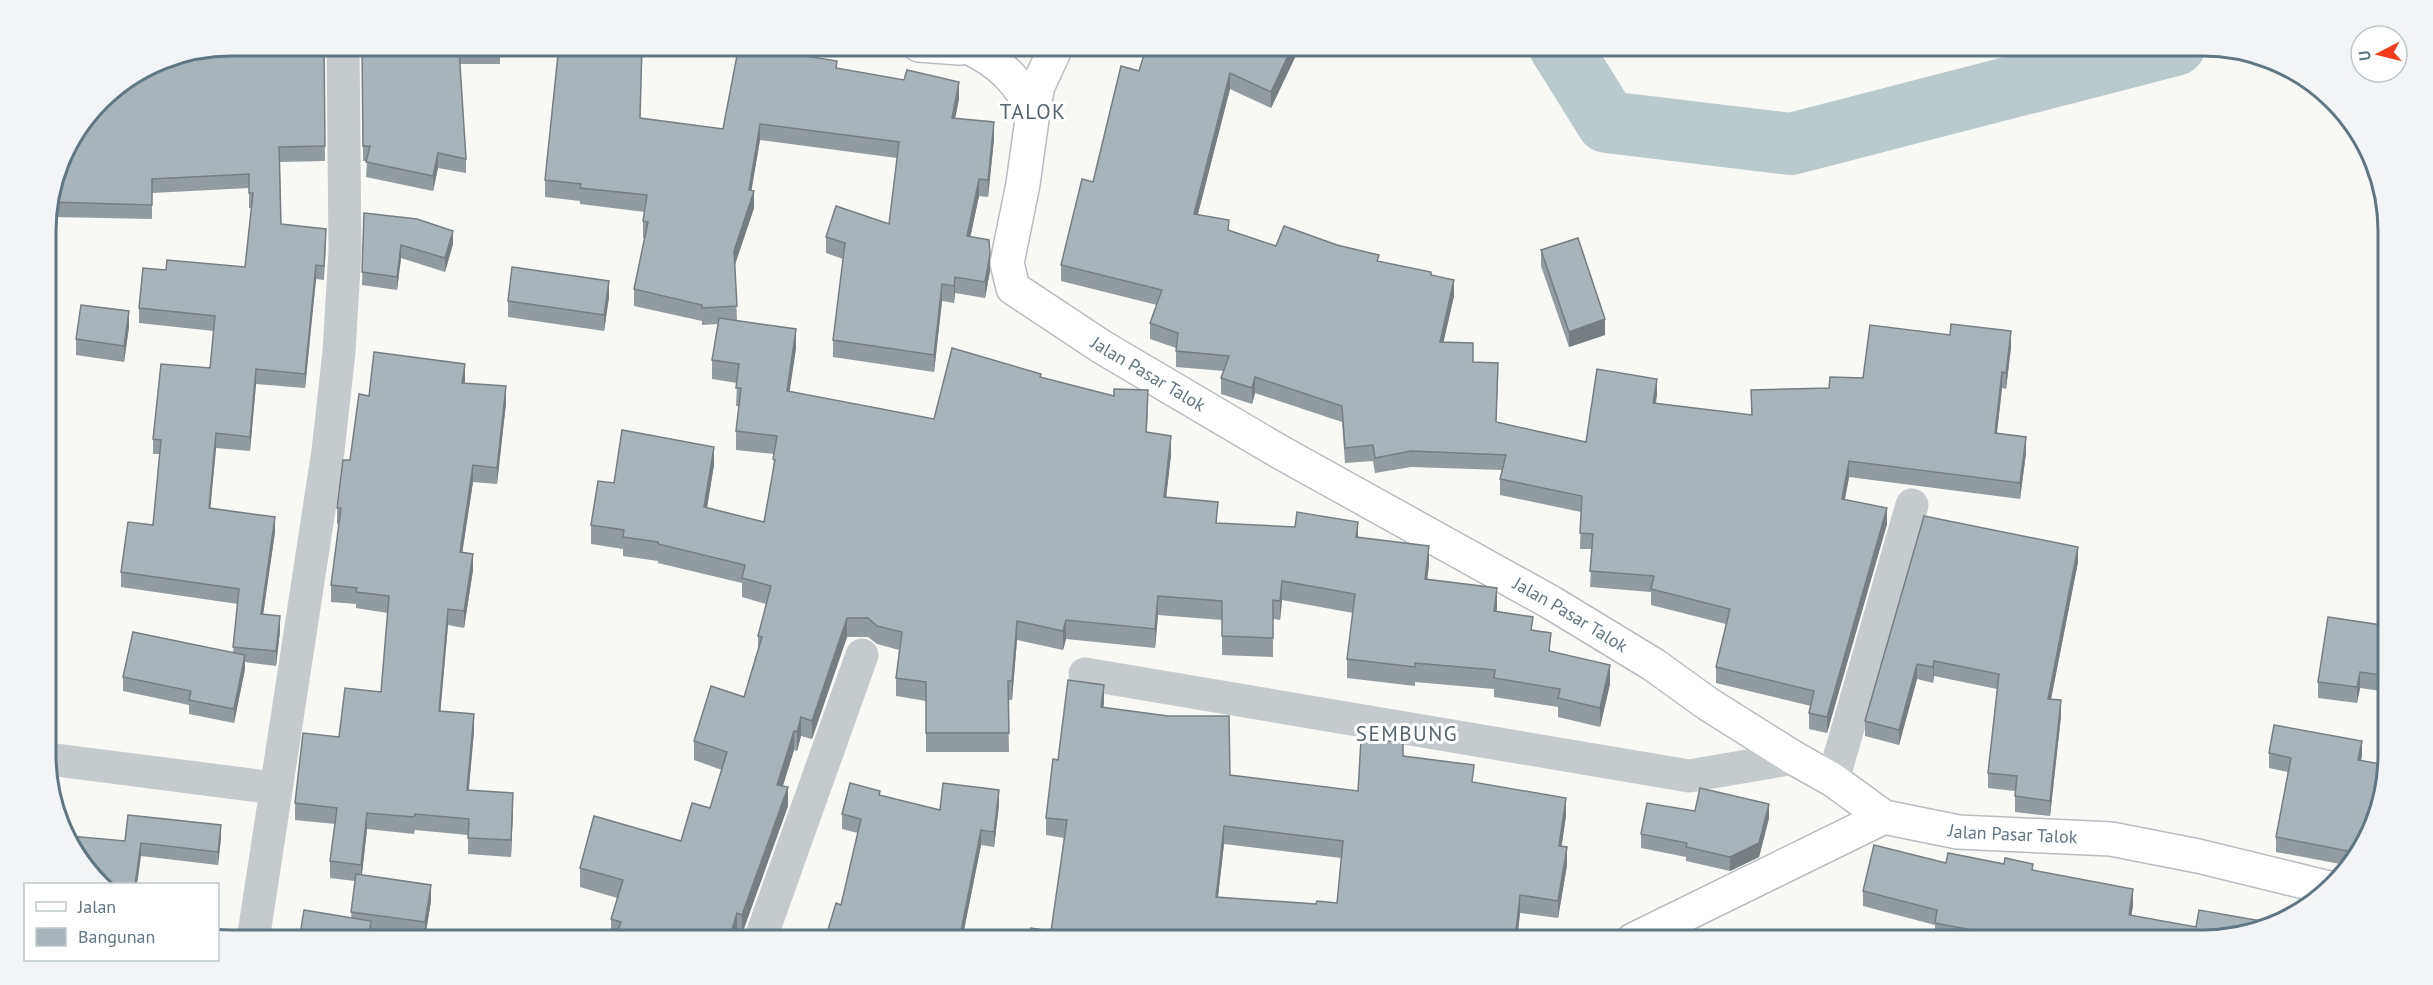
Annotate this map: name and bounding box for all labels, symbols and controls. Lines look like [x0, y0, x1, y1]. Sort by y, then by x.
north arrow [2349, 24, 2409, 84]
text: U [2354, 50, 2375, 62]
district label: TALOK [1000, 98, 1066, 125]
street label: Jalan Pasar Talok [1086, 330, 1210, 417]
street label: Jalan Pasar Talok [1508, 571, 1632, 657]
district label: SEMBUNG [1356, 720, 1458, 747]
street label: Jalan Pasar Talok [1946, 818, 2078, 848]
legend [24, 883, 219, 961]
text: Jalan [77, 895, 116, 918]
text: Bangunan [78, 925, 155, 948]

